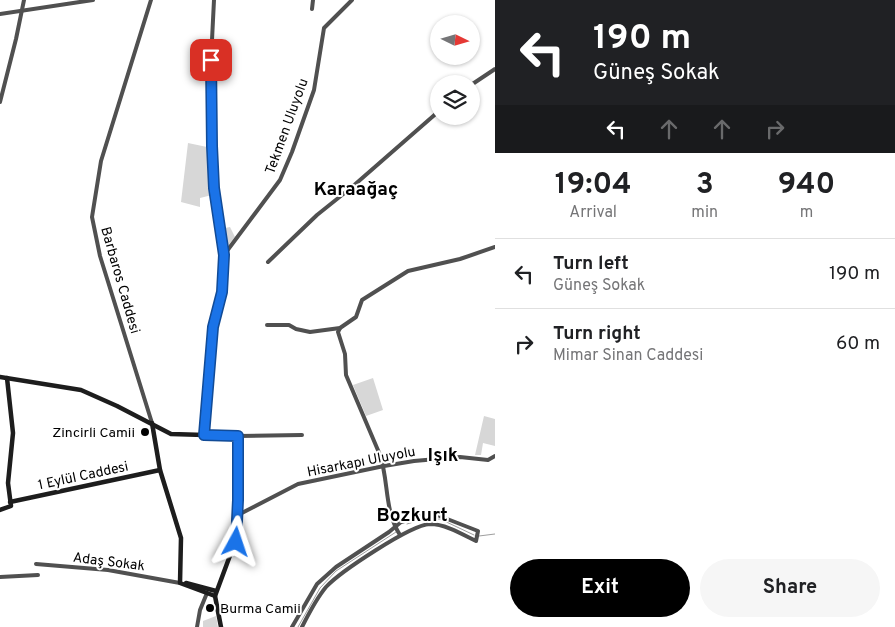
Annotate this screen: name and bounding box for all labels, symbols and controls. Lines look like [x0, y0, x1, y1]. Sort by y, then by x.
north arrow [430, 15, 480, 65]
map controls [430, 15, 480, 125]
text: 190 m [593, 17, 691, 61]
icon: left [510, 20, 575, 85]
pin [190, 39, 232, 81]
icon: arrive [197, 46, 225, 74]
text: Güneş Sokak [593, 60, 720, 87]
button: layers [430, 75, 480, 125]
street label: Tekmen Uluyolu [262, 76, 313, 177]
icon: left [602, 115, 630, 143]
icon: ahead [655, 115, 683, 143]
icon: ahead [708, 115, 736, 143]
icon: right [761, 115, 789, 143]
text: 19:04 [555, 167, 632, 204]
text: 3 [696, 167, 714, 204]
text: 940 [778, 167, 835, 204]
district label: Karaağaç [314, 178, 398, 202]
text: Arrival [569, 203, 617, 223]
text: min [691, 203, 718, 223]
text: m [800, 203, 813, 223]
street label: Barbaros Caddesi [96, 225, 143, 336]
text: Turn left [553, 252, 629, 276]
icon: left [510, 260, 538, 288]
text: 190 m [829, 262, 880, 286]
text: Güneş Sokak [553, 276, 645, 296]
text: Turn right [553, 322, 641, 346]
icon: right [510, 330, 538, 358]
text: 60 m [836, 332, 880, 356]
text: Mimar Sinan Caddesi [553, 346, 703, 366]
place label: Zincirli Camii [52, 425, 135, 442]
marker: Zincirli Camii [139, 426, 151, 438]
street label: Hisarkapı Uluyolu [306, 444, 417, 481]
district label: Işık [428, 444, 459, 468]
street label: 1 Eylül Caddesi [37, 459, 130, 494]
district label: Bozkurt [376, 504, 448, 528]
position arrow [209, 515, 261, 567]
street label: Adaş Sokak [72, 550, 146, 575]
button: Exit [510, 559, 690, 617]
button: Share [700, 559, 880, 617]
place label: Burma Camii [220, 601, 301, 618]
marker: Burma Camii [204, 602, 216, 614]

